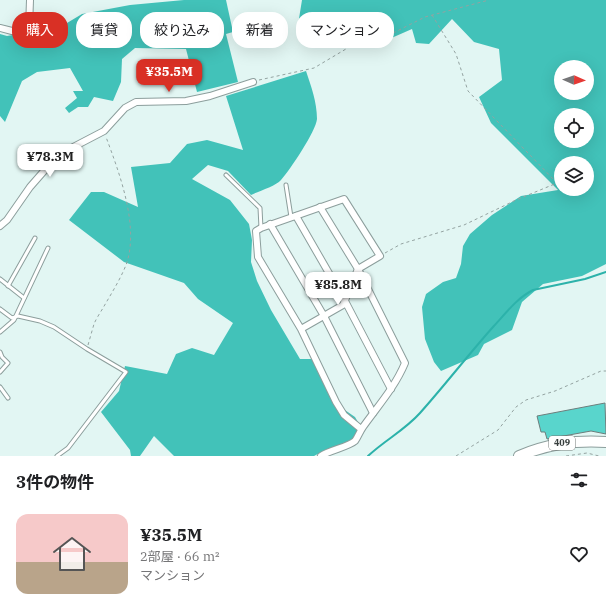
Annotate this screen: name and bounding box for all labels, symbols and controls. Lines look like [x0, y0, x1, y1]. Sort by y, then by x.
chip: 購入 [12, 12, 68, 48]
chip: 賃貸 [76, 12, 132, 48]
chip: 絞り込み [140, 12, 224, 48]
chip: 新着 [232, 12, 288, 48]
chip: マンション [296, 12, 394, 48]
pin: ¥35.5M [136, 59, 202, 93]
north arrow [554, 60, 594, 100]
map controls [554, 60, 594, 196]
text: ¥35.5M [145, 63, 193, 80]
button: locate [554, 108, 594, 148]
pin: ¥78.3M [17, 144, 83, 178]
text: ¥78.3M [26, 148, 74, 165]
button: layers [554, 156, 594, 196]
pin: ¥85.8M [305, 272, 371, 306]
text: ¥85.8M [314, 276, 362, 293]
road number: 409 [549, 436, 575, 450]
icon: filters [568, 469, 590, 491]
text: 3件の物件 [16, 471, 94, 493]
text: ¥35.5M [140, 524, 202, 546]
icon: home [48, 530, 96, 578]
icon: heart [568, 543, 590, 565]
text: 2部屋 · 66 m² [140, 548, 220, 565]
text: マンション [140, 567, 205, 584]

